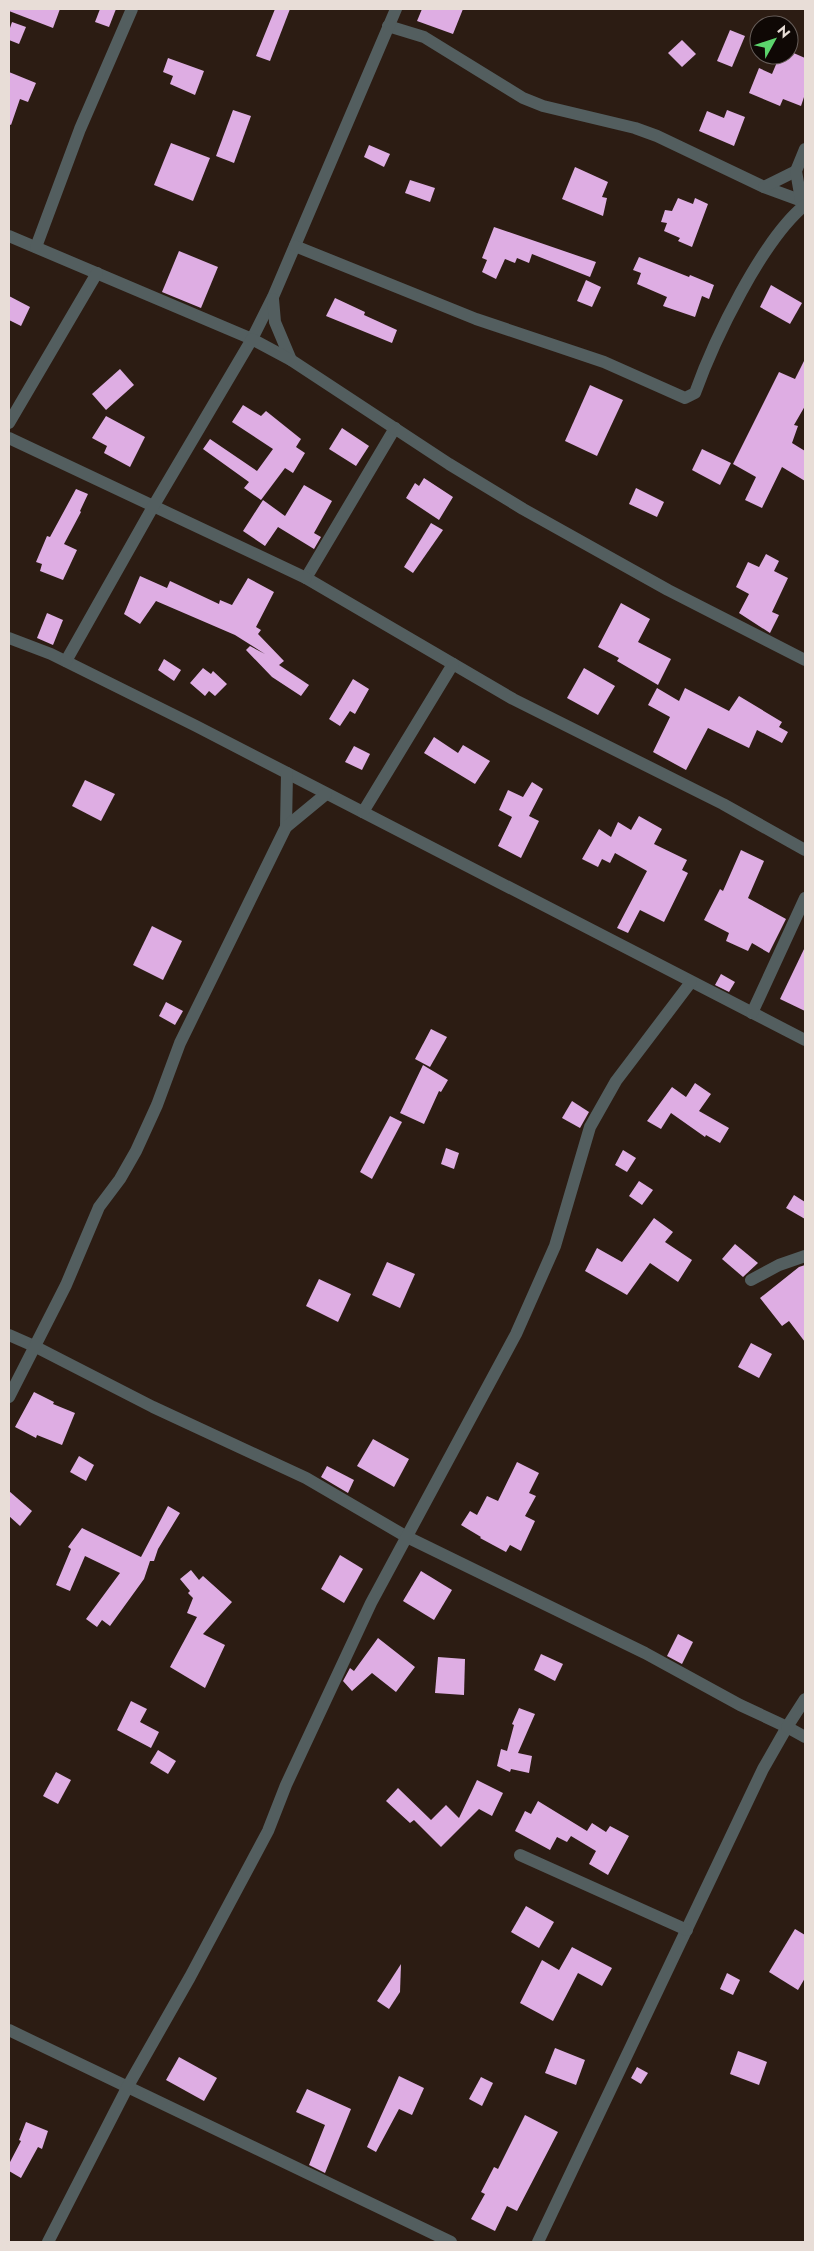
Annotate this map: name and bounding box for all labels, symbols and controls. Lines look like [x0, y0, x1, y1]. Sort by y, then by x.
north arrow [749, 15, 799, 65]
text: N [773, 21, 795, 42]

